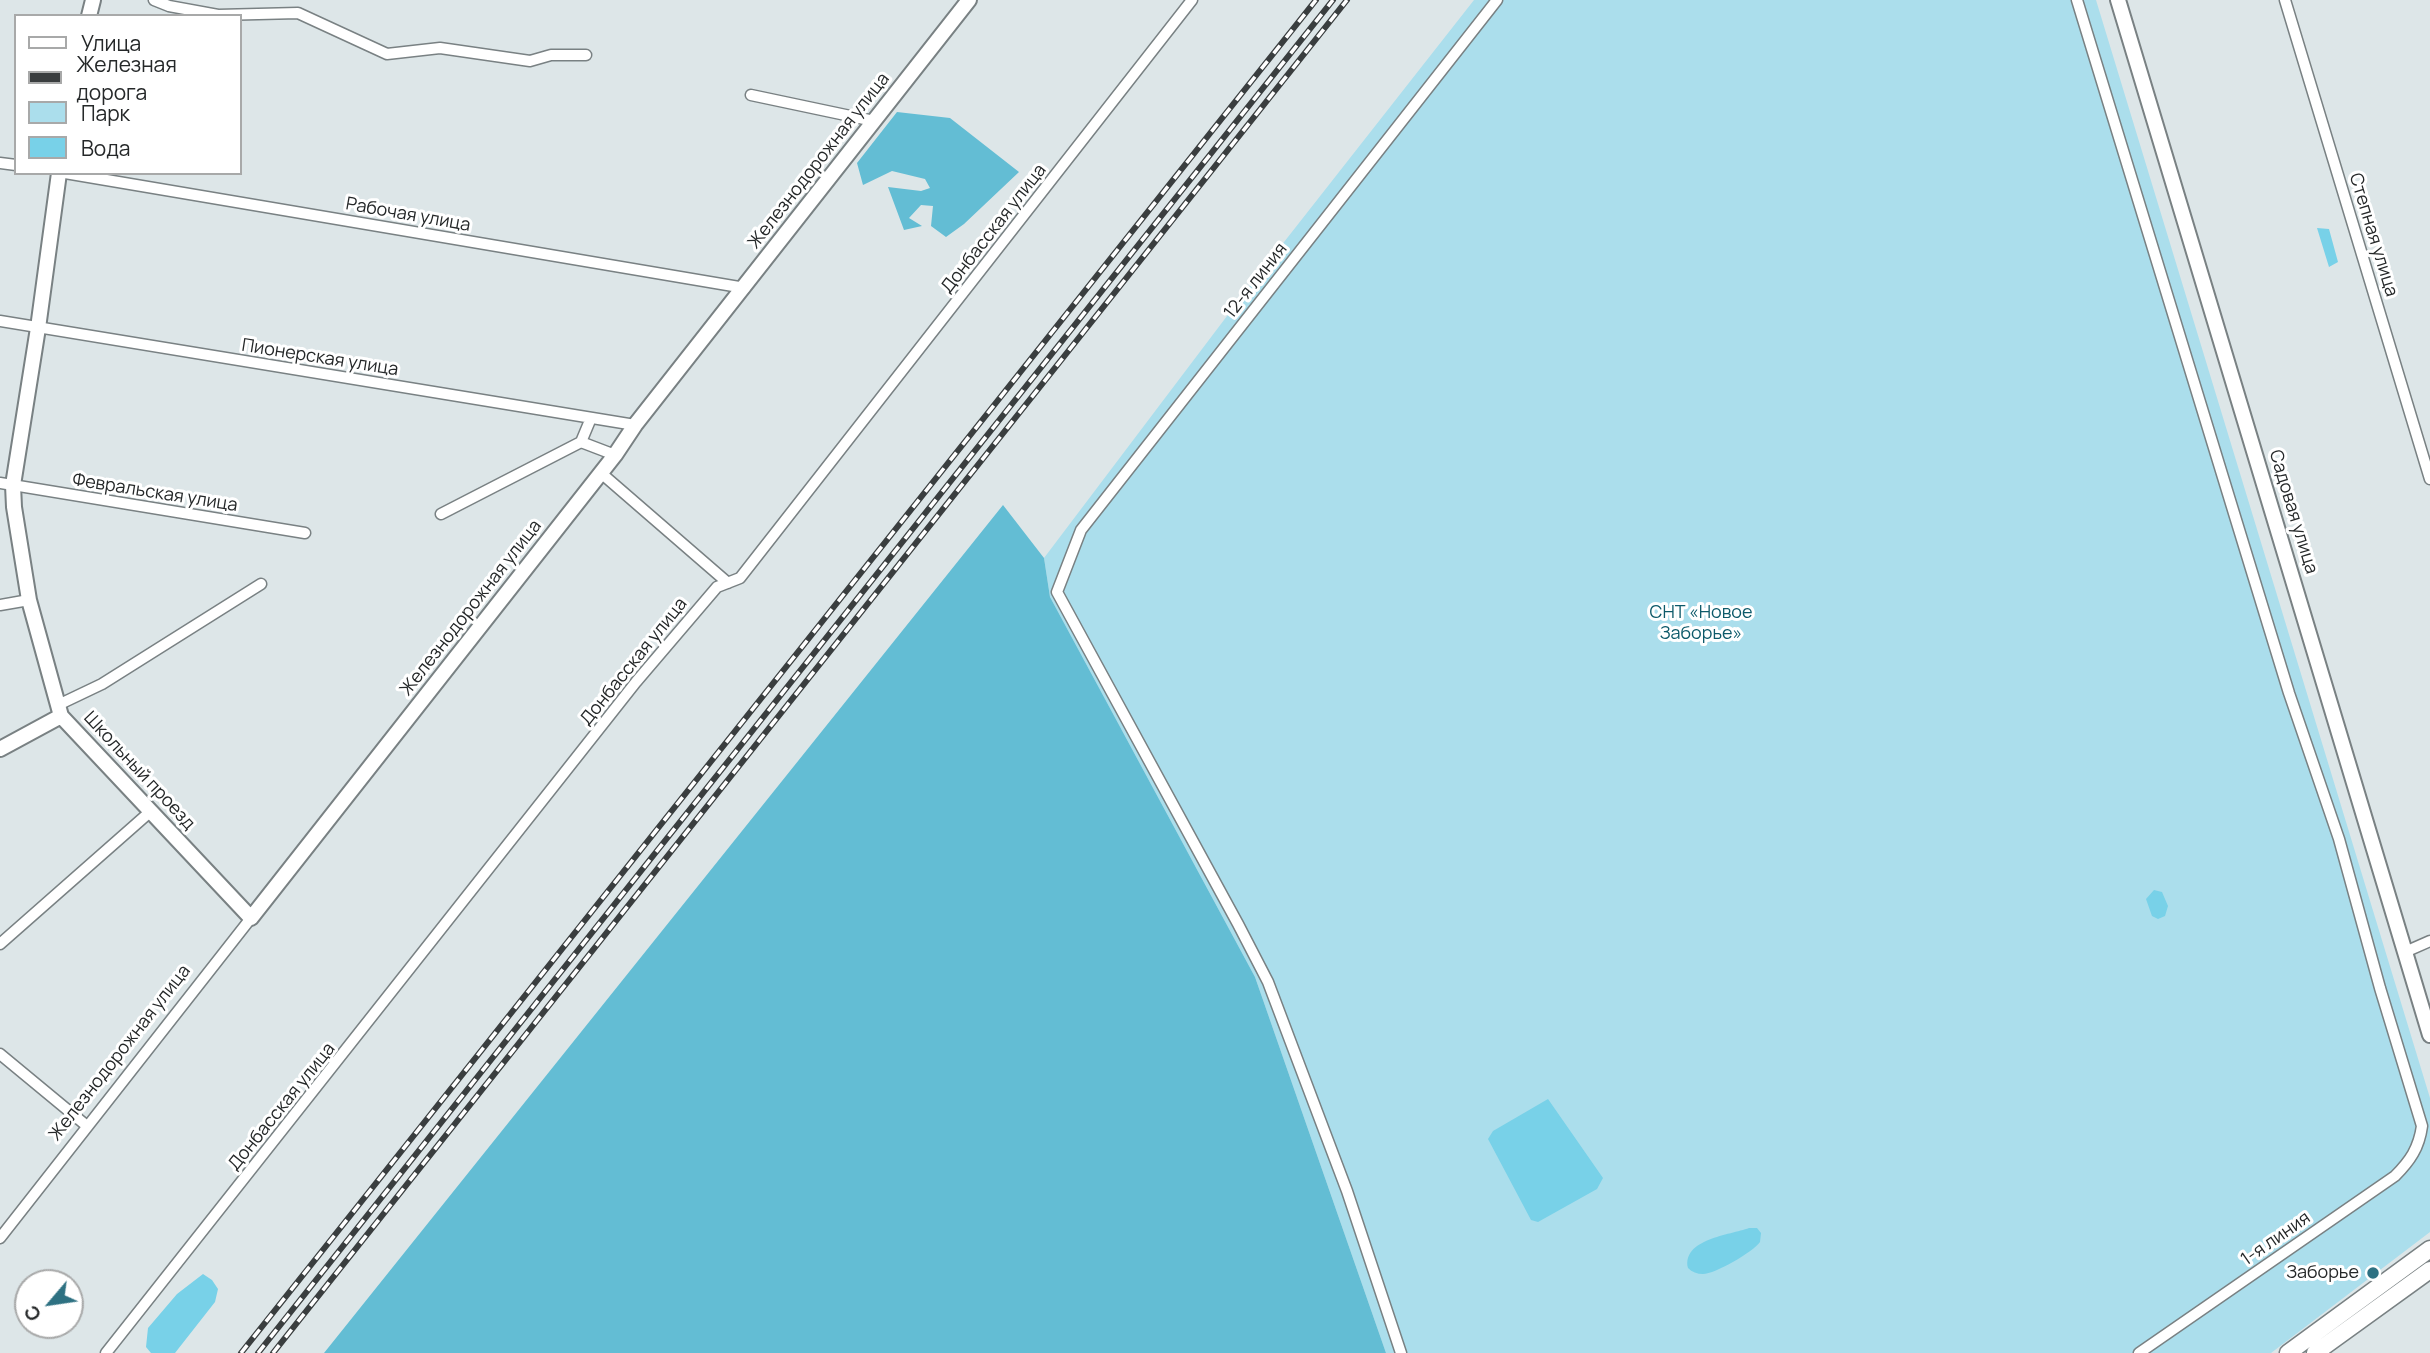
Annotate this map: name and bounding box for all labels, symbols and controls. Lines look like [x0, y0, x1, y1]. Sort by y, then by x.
legend [14, 14, 242, 175]
text: Улица [81, 29, 141, 57]
text: Железная дорога [76, 50, 177, 106]
street label: Железнодорожная улица [744, 69, 894, 253]
text: Парк [81, 99, 130, 127]
text: Вода [81, 134, 131, 162]
street label: Донбасская улица [937, 160, 1051, 298]
street label: Степная улица [2344, 171, 2402, 299]
street label: Рабочая улица [344, 193, 472, 237]
street label: 12-я линия [1220, 239, 1292, 323]
street label: Пионерская улица [240, 335, 400, 381]
street label: Садовая улица [2264, 447, 2322, 577]
street label: Февральская улица [71, 469, 239, 517]
street label: Железнодорожная улица [396, 516, 546, 700]
street label: Донбасская улица [576, 594, 692, 730]
park label: СНТ «Новое Заборье» [1650, 602, 1752, 644]
street label: Школьный проезд [79, 707, 199, 835]
street label: Железнодорожная улица [45, 961, 195, 1145]
street label: Донбасская улица [224, 1039, 340, 1175]
street label: 1-я линия [2237, 1207, 2315, 1271]
place label: Заборье [2286, 1262, 2359, 1284]
marker: Заборье [2365, 1265, 2381, 1281]
north arrow [14, 1269, 84, 1339]
text: С [18, 1301, 47, 1326]

